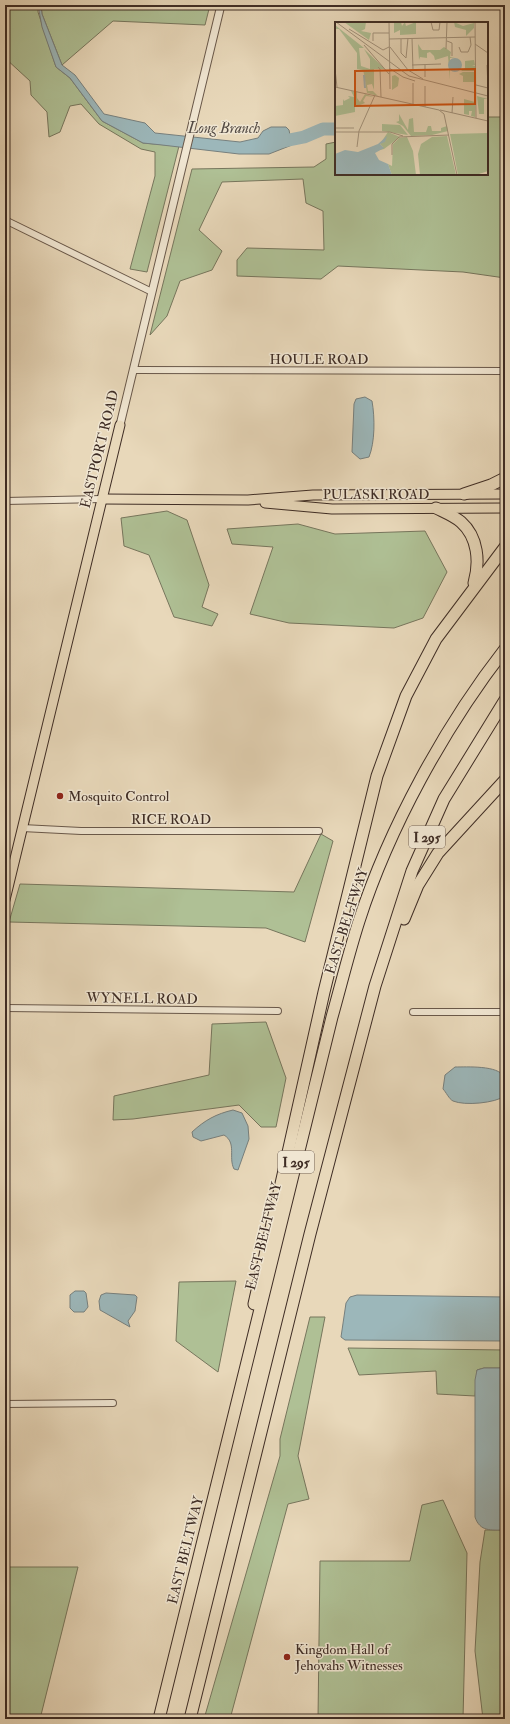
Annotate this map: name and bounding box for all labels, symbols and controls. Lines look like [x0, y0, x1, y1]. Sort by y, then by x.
inset map [335, 22, 488, 175]
water label: Long Branch [187, 119, 261, 138]
street label: HOULE ROAD [270, 351, 368, 368]
street label: EASTPORT ROAD [77, 388, 122, 510]
street label: PULASKI ROAD [323, 486, 429, 503]
place label: Mosquito Control [68, 788, 170, 805]
marker: Mosquito Control [55, 791, 65, 801]
street label: RICE ROAD [131, 811, 211, 828]
road number: I 295 [409, 826, 445, 848]
street label: EAST BELTWAY [321, 866, 372, 976]
street label: WYNELL ROAD [85, 989, 198, 1008]
road number: I 295 [278, 1151, 314, 1173]
street label: EAST BELTWAY [242, 1180, 285, 1292]
street label: EAST BELTWAY [164, 1494, 207, 1606]
place label: Kingdom Hall of Jehovahs Witnesses [294, 1641, 403, 1674]
marker: Kingdom Hall of Jehovahs Witnesses [282, 1652, 292, 1662]

